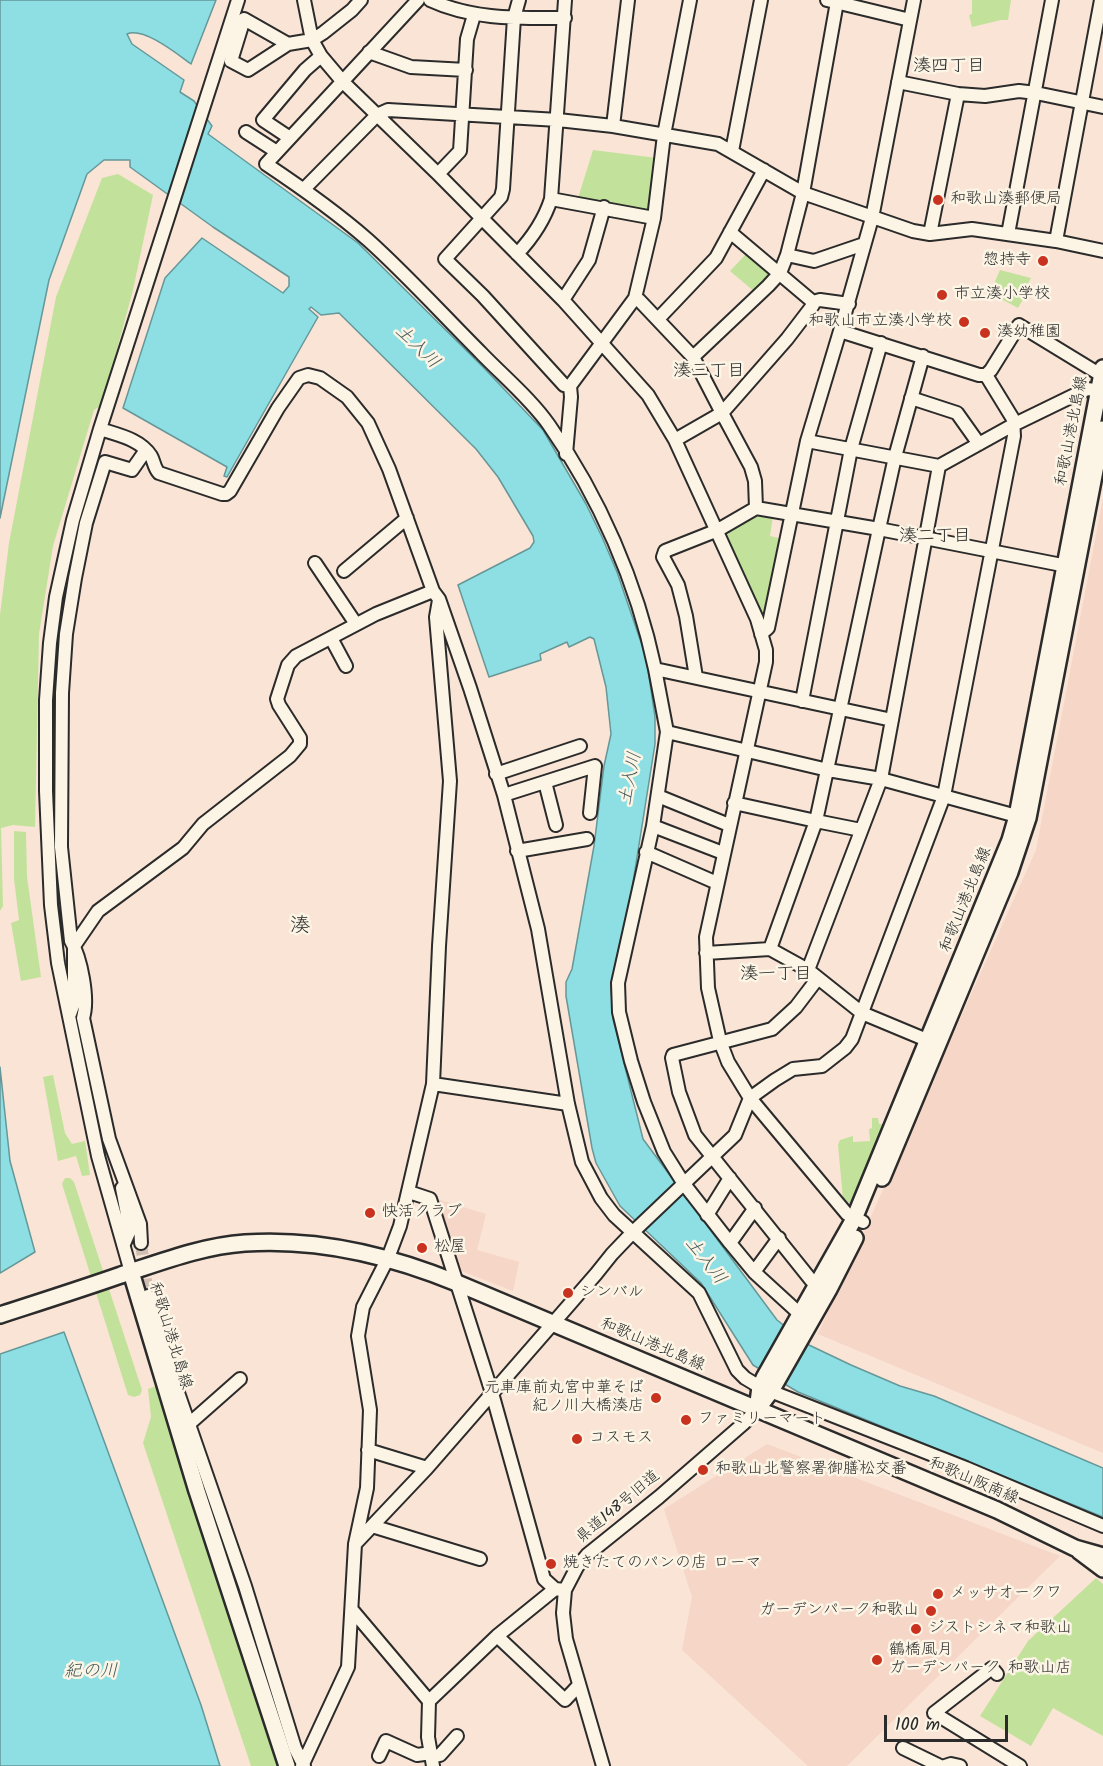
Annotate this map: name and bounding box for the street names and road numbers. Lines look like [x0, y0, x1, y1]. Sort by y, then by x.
street label: 和歌山港北島線 [1053, 374, 1093, 488]
street label: 和歌山港北島線 [937, 844, 997, 956]
street label: 和歌山港北島線 [143, 1280, 195, 1392]
street label: 和歌山港北島線 [597, 1315, 707, 1377]
street label: 和歌山阪南線 [925, 1454, 1021, 1510]
street label: 県道148号旧道 [573, 1467, 665, 1549]

